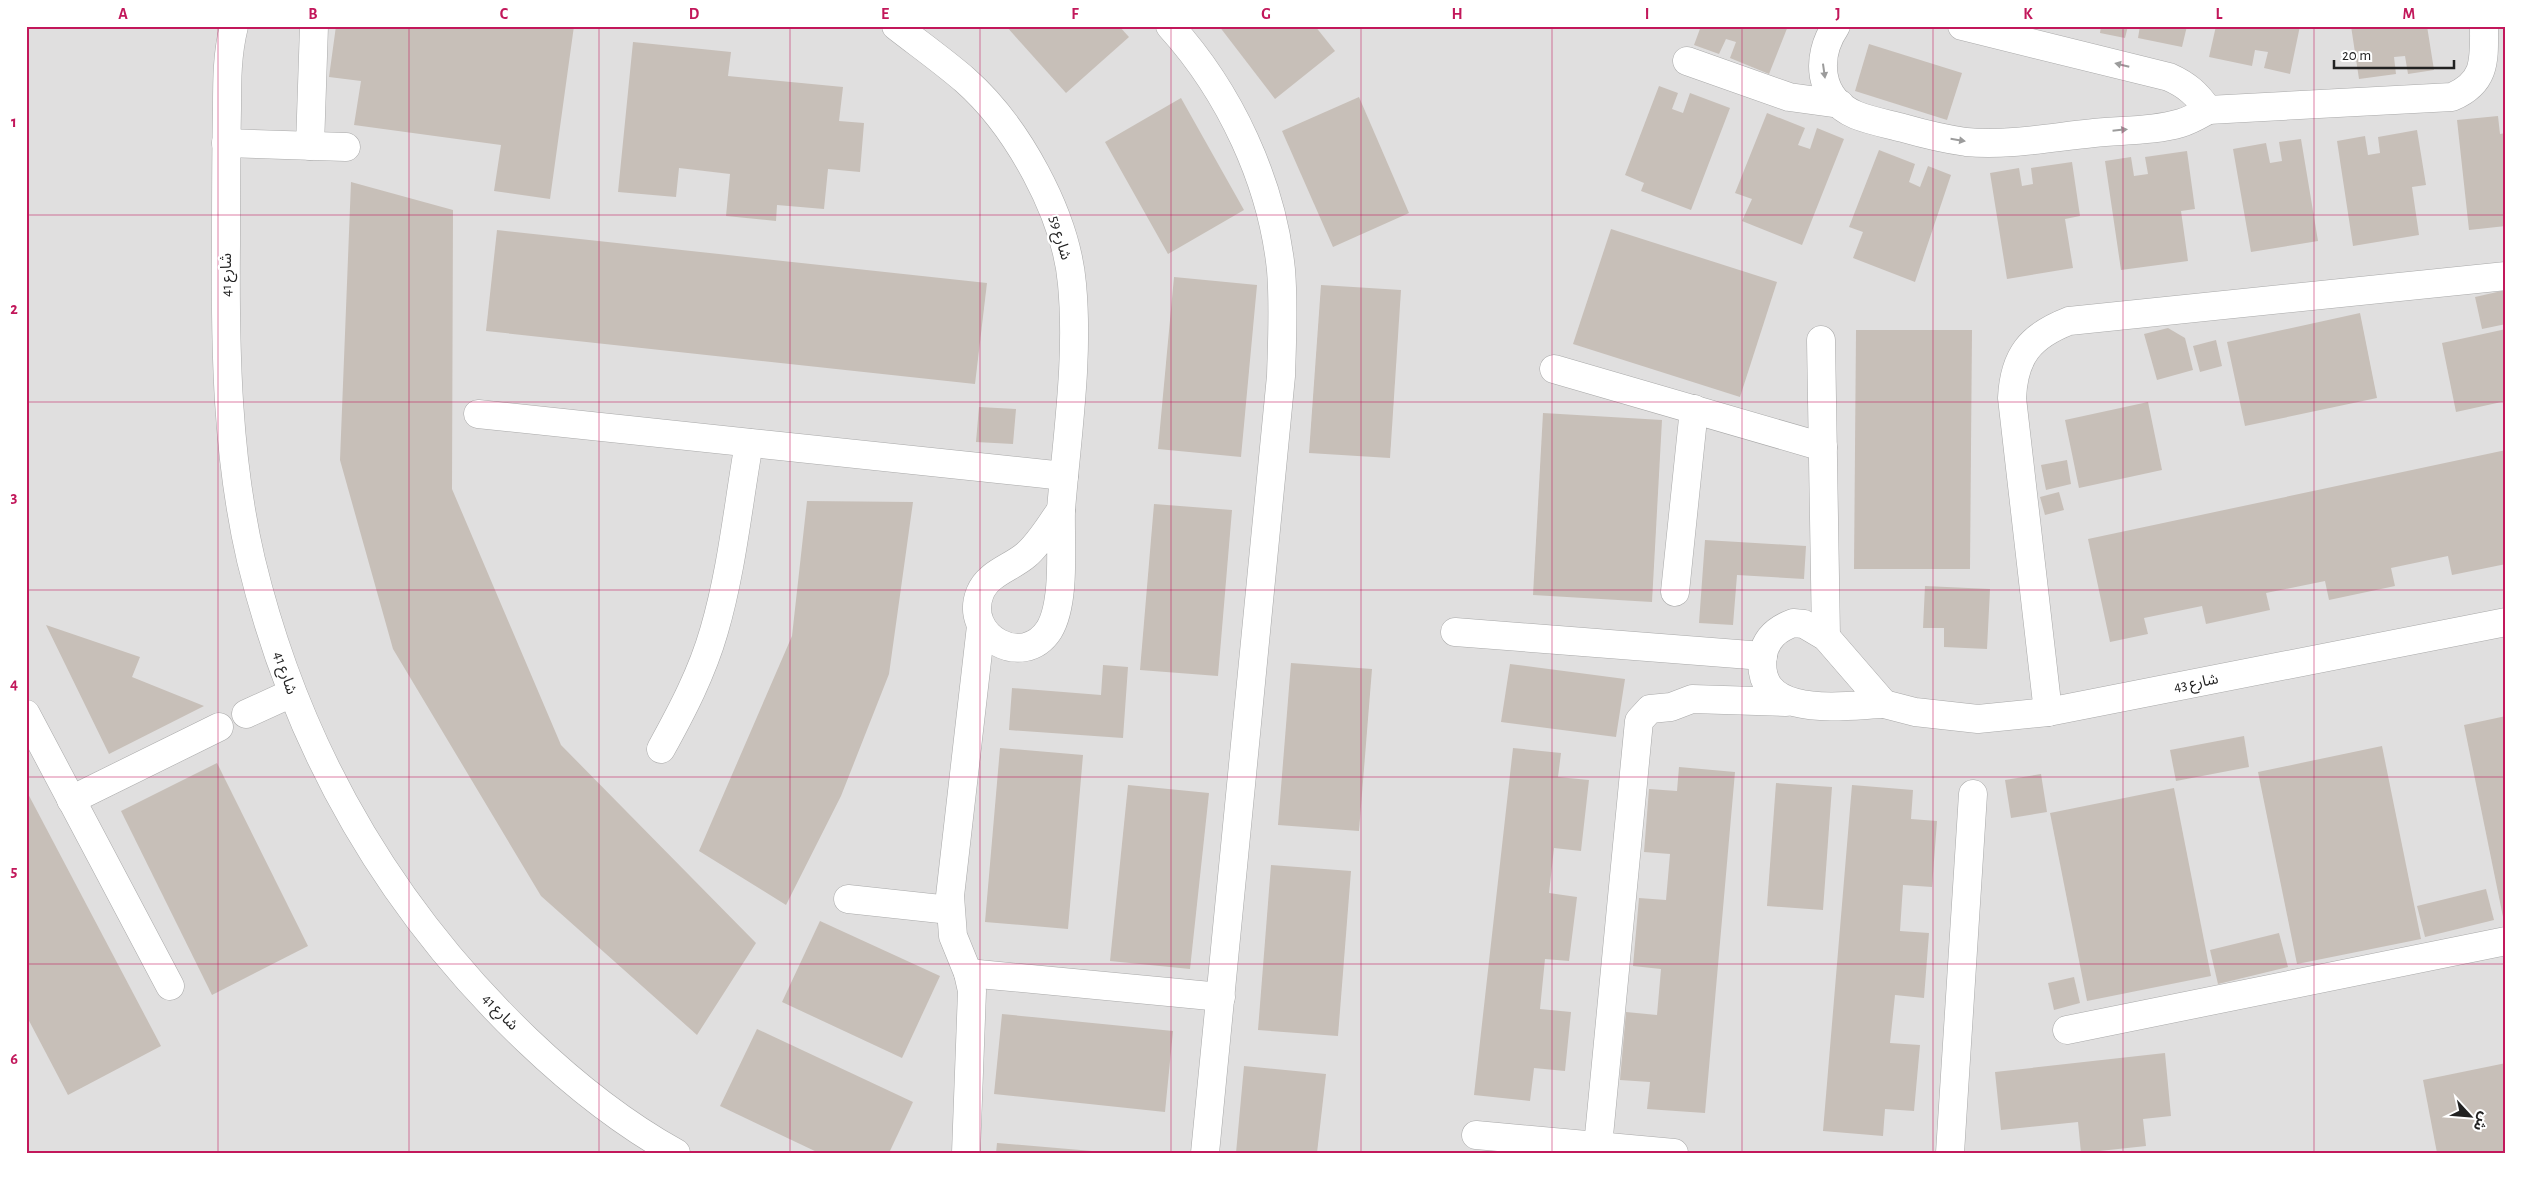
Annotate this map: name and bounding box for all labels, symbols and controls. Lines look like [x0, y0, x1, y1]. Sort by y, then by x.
text: A [118, 6, 128, 22]
text: B [308, 6, 318, 22]
text: C [500, 6, 509, 22]
text: D [689, 6, 700, 22]
text: E [881, 6, 889, 22]
text: F [1071, 6, 1079, 22]
text: G [1261, 6, 1271, 22]
text: H [1451, 6, 1463, 22]
text: I [1645, 6, 1649, 22]
text: J [1835, 6, 1841, 22]
text: K [2023, 6, 2033, 22]
text: L [2216, 6, 2223, 22]
text: M [2403, 6, 2415, 22]
scale bar [2334, 38, 2454, 70]
text: 20 m [2342, 48, 2371, 63]
one-way arrow [2114, 61, 2129, 69]
one-way arrow [1820, 64, 1828, 80]
text: 1 [11, 114, 17, 130]
one-way arrow [2112, 126, 2128, 134]
one-way arrow [1950, 137, 1966, 145]
street label: شارع 59 [1043, 214, 1073, 263]
street label: شارع 41 [219, 253, 238, 297]
text: 2 [10, 301, 18, 317]
text: 3 [11, 489, 18, 505]
street label: شارع 41 [267, 650, 299, 698]
street label: شارع 43 [2172, 671, 2221, 699]
text: 4 [10, 676, 18, 692]
text: 5 [11, 863, 18, 879]
street label: شارع 41 [476, 991, 521, 1036]
text: 6 [10, 1051, 18, 1067]
north arrow [2444, 1092, 2494, 1142]
text: ش [2470, 1110, 2491, 1133]

